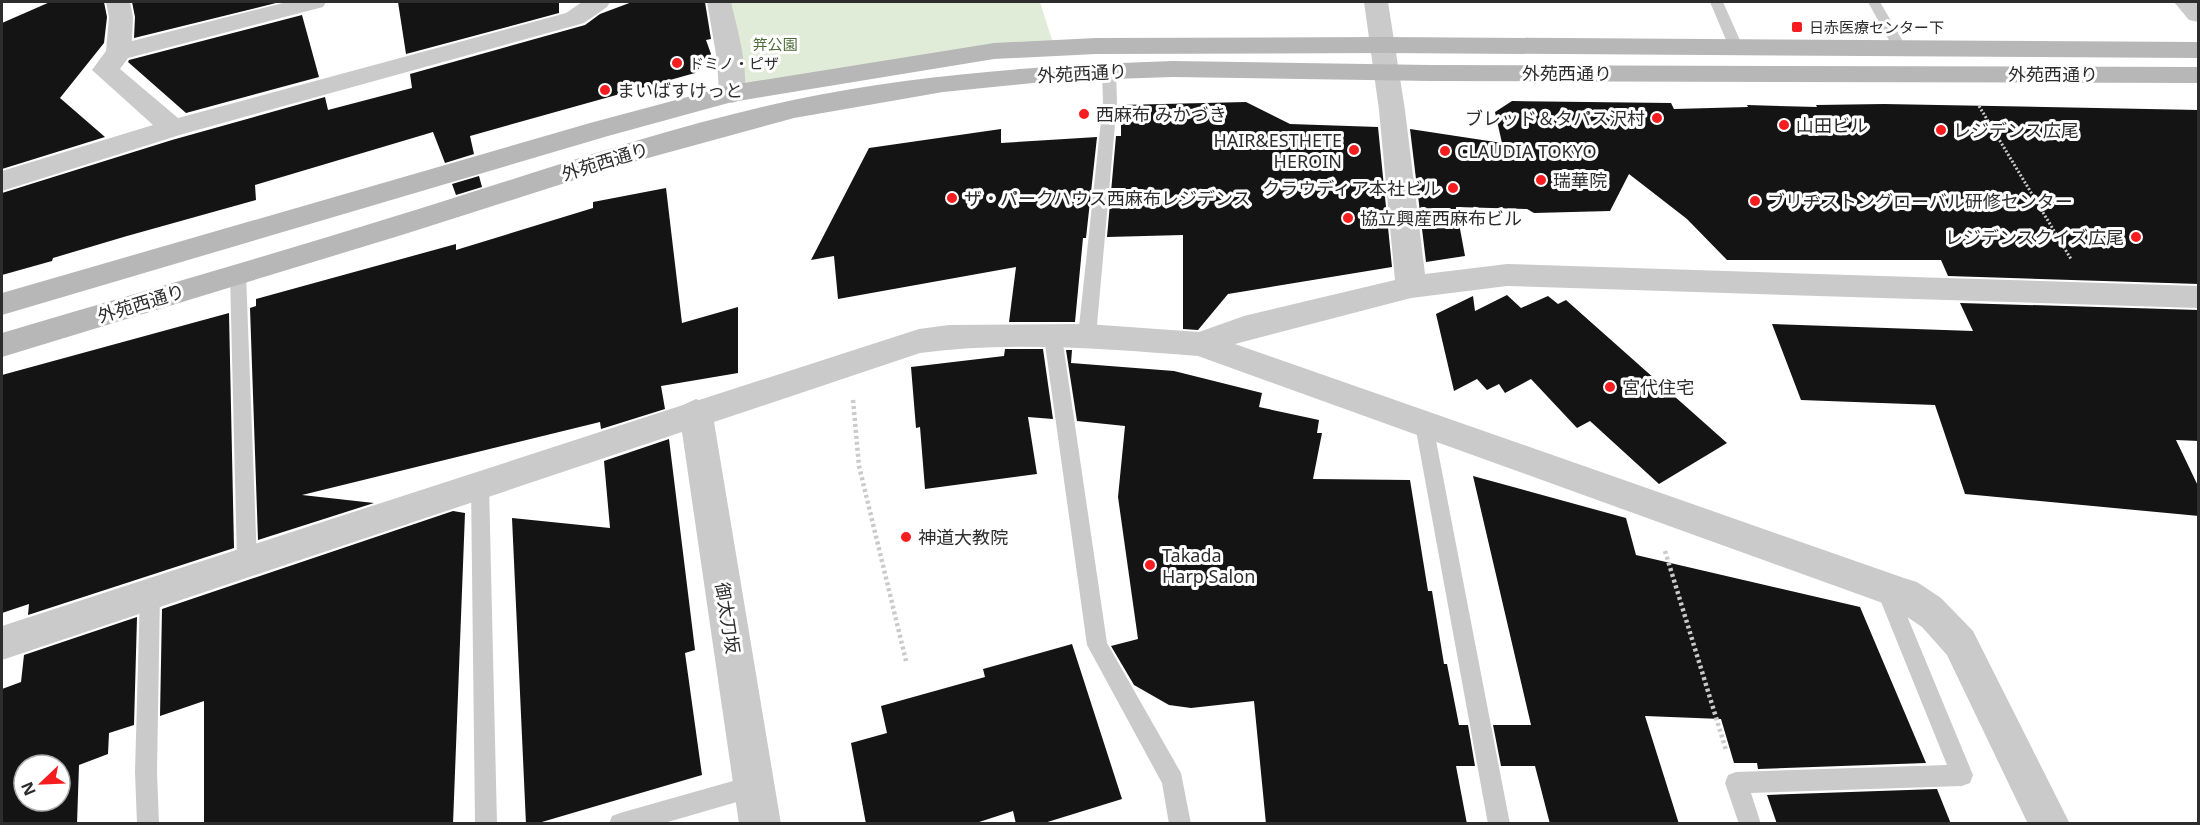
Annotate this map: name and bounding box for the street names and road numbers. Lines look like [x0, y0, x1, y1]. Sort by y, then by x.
street label: 外苑西通り [1036, 59, 1128, 87]
street label: 外苑西通り [1522, 61, 1612, 85]
street label: 外苑西通り [2008, 62, 2098, 86]
street label: 外苑西通り [558, 136, 652, 186]
street label: 外苑西通り [94, 278, 188, 328]
street label: 御太刀坂 [711, 581, 745, 655]

